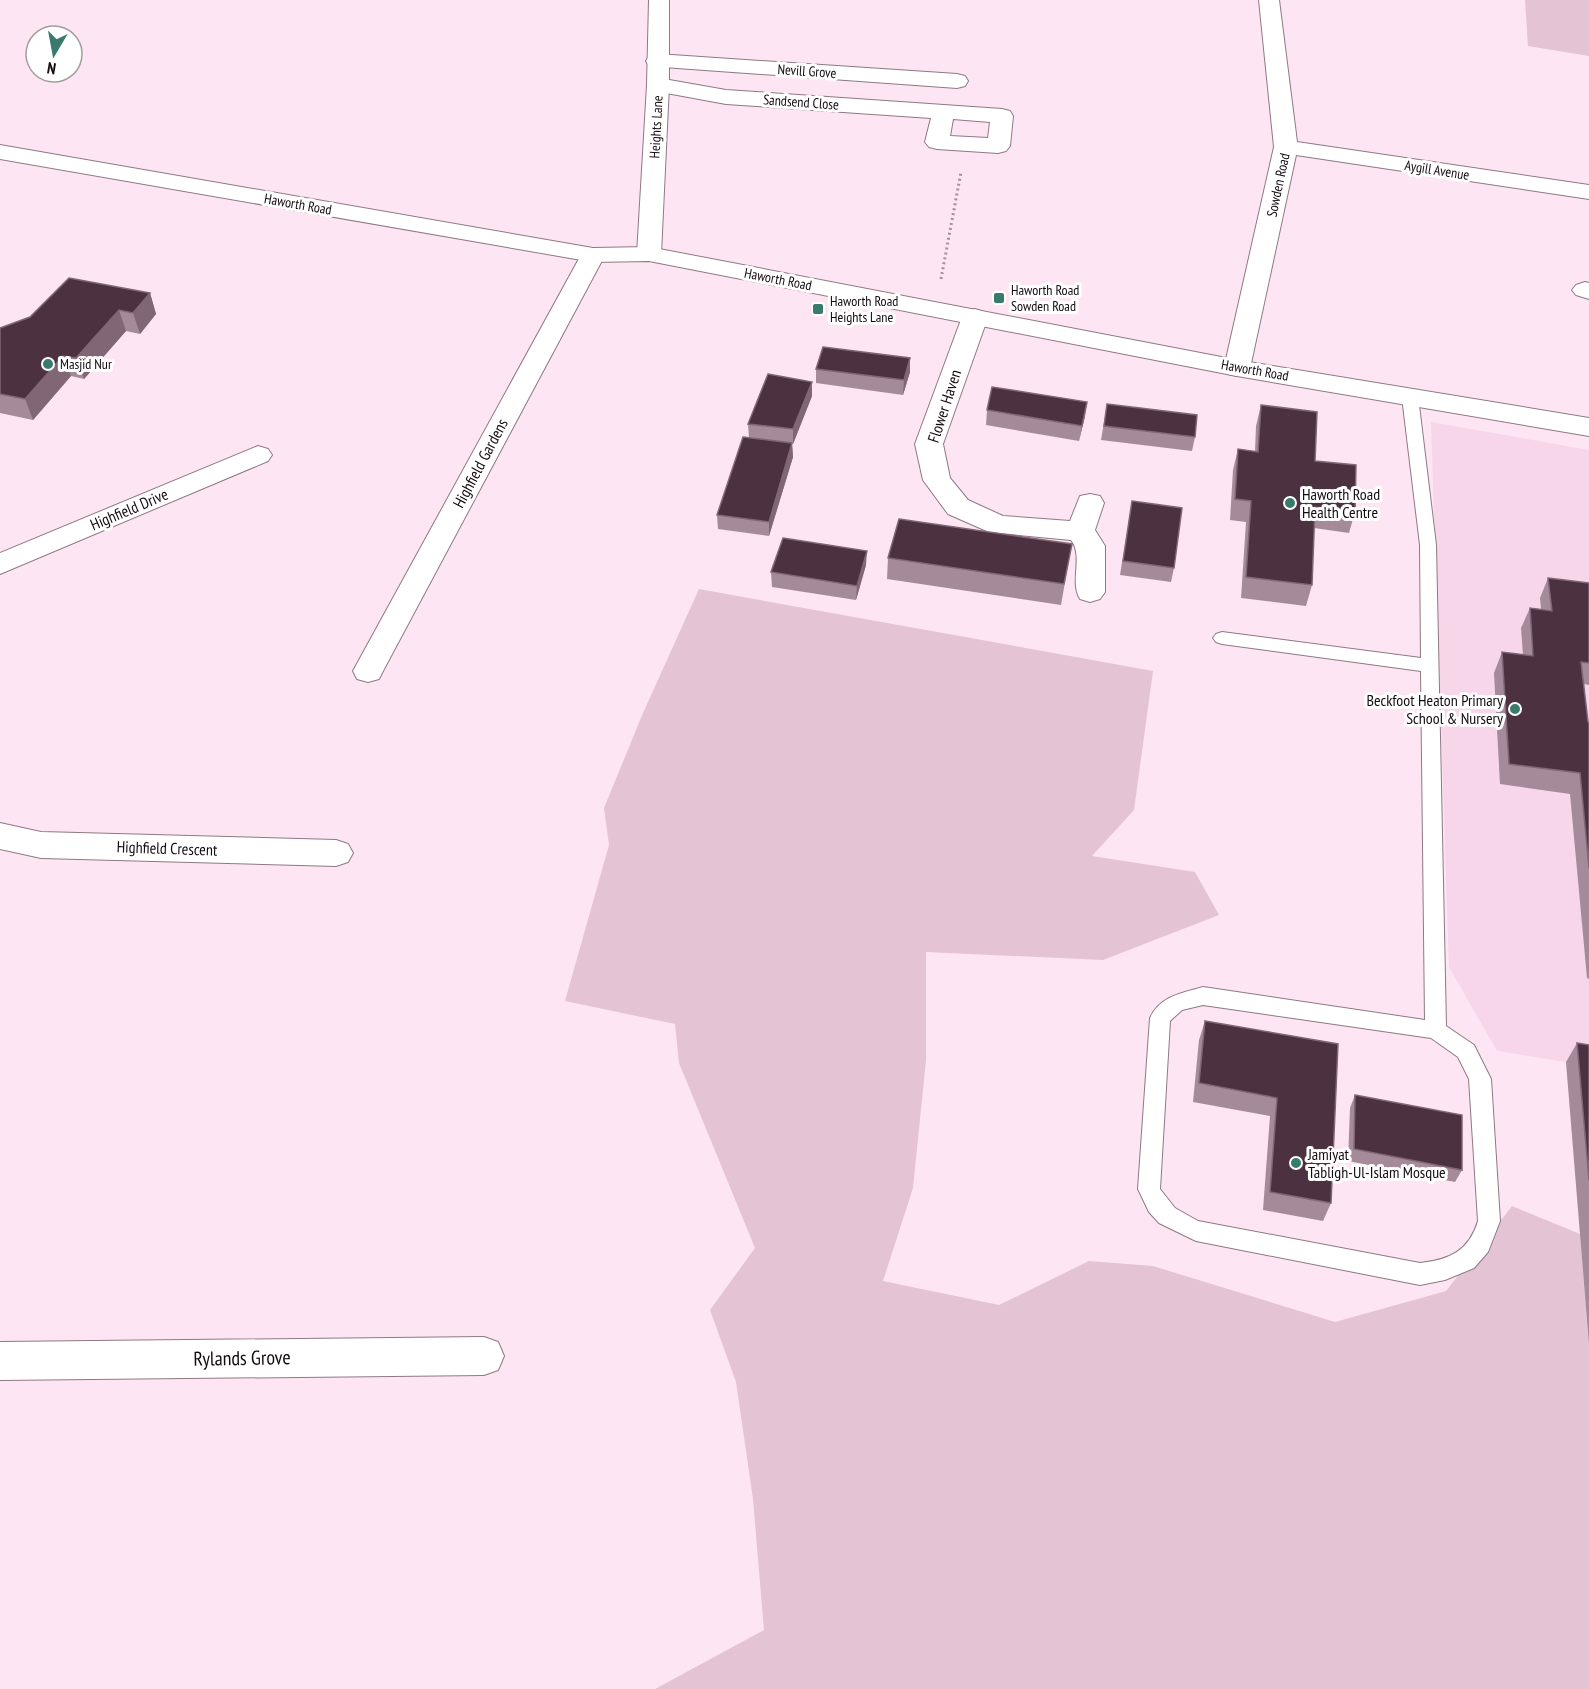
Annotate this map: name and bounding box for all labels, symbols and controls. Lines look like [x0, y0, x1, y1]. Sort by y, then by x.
north arrow [24, 24, 84, 84]
text: N [45, 58, 57, 79]
street label: Nevill Grove [777, 60, 837, 82]
street label: Sandsend Close [763, 90, 840, 114]
street label: Heights Lane [645, 95, 667, 159]
street label: Sowden Road [1262, 151, 1294, 219]
street label: Aygill Avenue [1403, 156, 1471, 184]
street label: Haworth Road [263, 189, 333, 219]
street label: Haworth Road [743, 264, 813, 294]
place label: Haworth Road Sowden Road [1011, 281, 1079, 315]
marker: Haworth Road Sowden Road [992, 291, 1006, 305]
place label: Haworth Road Heights Lane [830, 292, 898, 326]
marker: Haworth Road Heights Lane [811, 302, 825, 316]
place label: Masjid Nur [60, 355, 112, 373]
street label: Haworth Road [1220, 355, 1290, 385]
marker: Masjid Nur [41, 357, 55, 371]
street label: Flower Haven [923, 367, 965, 445]
street label: Highfield Gardens [448, 415, 512, 511]
street label: Highfield Drive [87, 484, 171, 534]
place label: Haworth Road Health Centre [1302, 484, 1380, 522]
marker: Haworth Road Health Centre [1283, 496, 1297, 510]
place label: Beckfoot Heaton Primary School & Nursery [1366, 690, 1503, 728]
marker: Beckfoot Heaton Primary School & Nursery [1508, 702, 1522, 716]
street label: Highfield Crescent [116, 836, 218, 860]
place label: Jamiyat Tabligh-Ul-Islam Mosque [1307, 1144, 1446, 1182]
marker: Jamiyat Tabligh-Ul-Islam Mosque [1289, 1156, 1303, 1170]
street label: Rylands Grove [193, 1344, 291, 1372]

